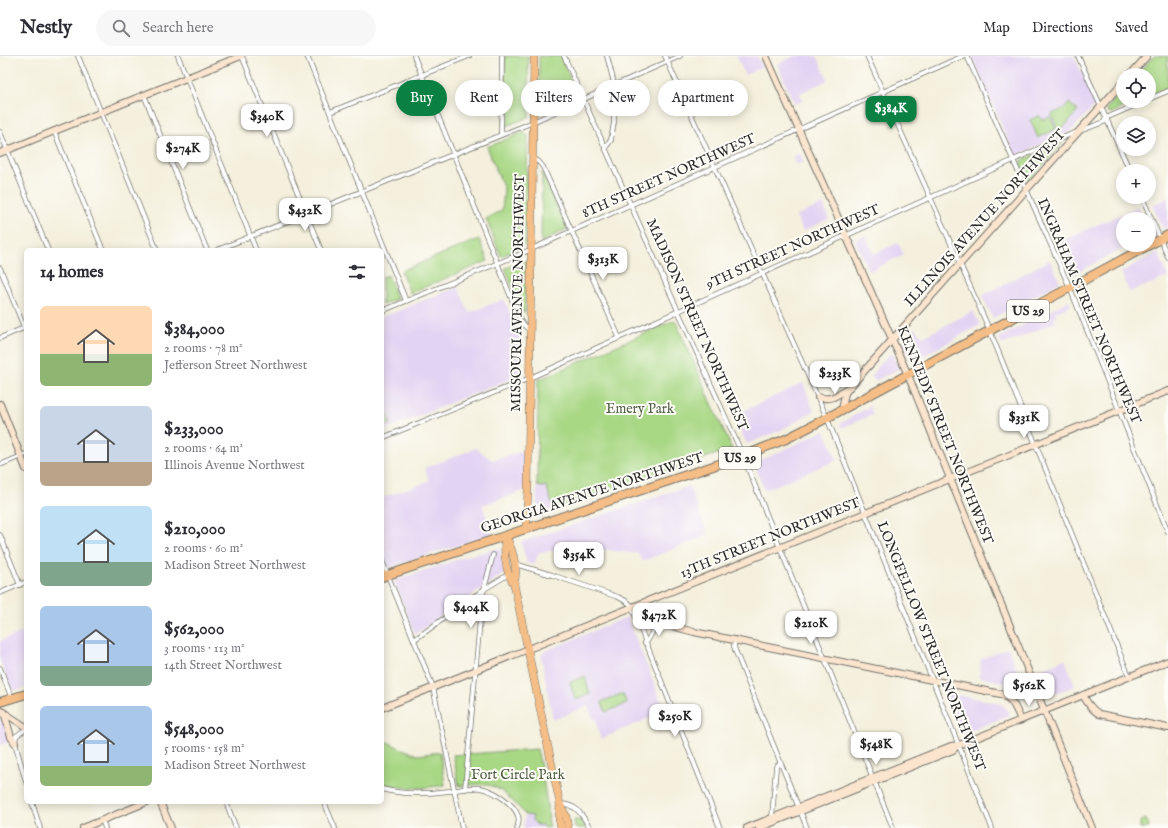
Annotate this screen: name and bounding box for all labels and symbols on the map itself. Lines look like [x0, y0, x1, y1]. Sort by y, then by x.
pin: $384K [863, 96, 919, 130]
pin: $340K [239, 104, 295, 138]
street label: ILLINOIS AVENUE NORTHWEST [901, 125, 1070, 310]
street label: 8TH STREET NORTHWEST [580, 129, 759, 222]
pin: $274K [155, 136, 211, 170]
street label: MISSOURI AVENUE NORTHWEST [507, 173, 529, 412]
street label: INGRAHAM STREET NORTHWEST [1033, 195, 1145, 427]
pin: $432K [277, 198, 333, 232]
street label: 9TH STREET NORTHWEST [702, 200, 883, 294]
street label: MADISON STREET NORTHWEST [642, 216, 752, 435]
pin: $313K [575, 247, 631, 281]
road number: US 29 [1007, 300, 1049, 322]
street label: KENNEDY STREET NORTHWEST [893, 323, 997, 548]
pin: $233K [807, 361, 863, 395]
park label: Emery Park [606, 400, 675, 418]
pin: $331K [996, 405, 1052, 439]
road number: US 29 [719, 447, 761, 469]
street label: GEORGIA AVENUE NORTHWEST [478, 448, 706, 538]
street label: 13TH STREET NORTHWEST [677, 493, 863, 582]
street label: LONGFELLOW STREET NORTHWEST [873, 519, 990, 774]
pin: $354K [551, 542, 607, 576]
pin: $404K [443, 595, 499, 629]
pin: $472K [631, 603, 687, 637]
pin: $210K [783, 611, 839, 645]
pin: $562K [1001, 673, 1057, 707]
pin: $250K [647, 704, 703, 738]
pin: $548K [848, 732, 904, 766]
park label: Fort Circle Park [471, 766, 566, 784]

